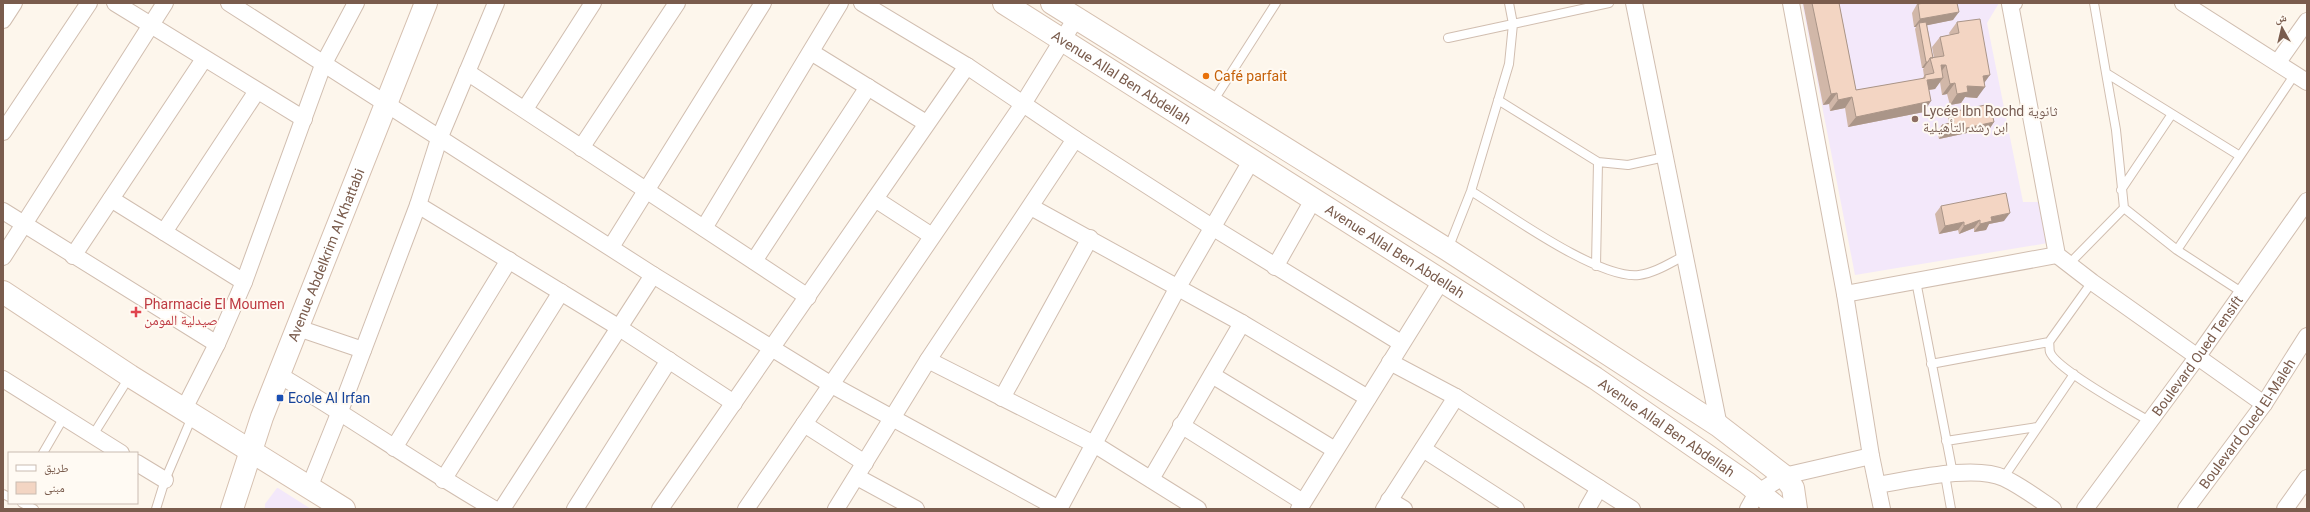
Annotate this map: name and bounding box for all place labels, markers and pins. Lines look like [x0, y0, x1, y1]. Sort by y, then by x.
place label: Café parfait [1214, 68, 1288, 84]
marker: Café parfait [1201, 71, 1211, 81]
place label: Lycée Ibn Rochd ثانوية ابن رشد التأهيلية [1923, 103, 2058, 136]
marker: Lycée Ibn Rochd ثانوية ابن رشد التأهيلية [1910, 114, 1920, 124]
place label: Pharmacie El Moumen صيدلية المومن [144, 296, 285, 329]
marker: Pharmacie El Moumen صيدلية المومن [131, 307, 141, 317]
place label: Ecole Al Irfan [288, 390, 370, 406]
marker: Ecole Al Irfan [275, 393, 285, 403]

